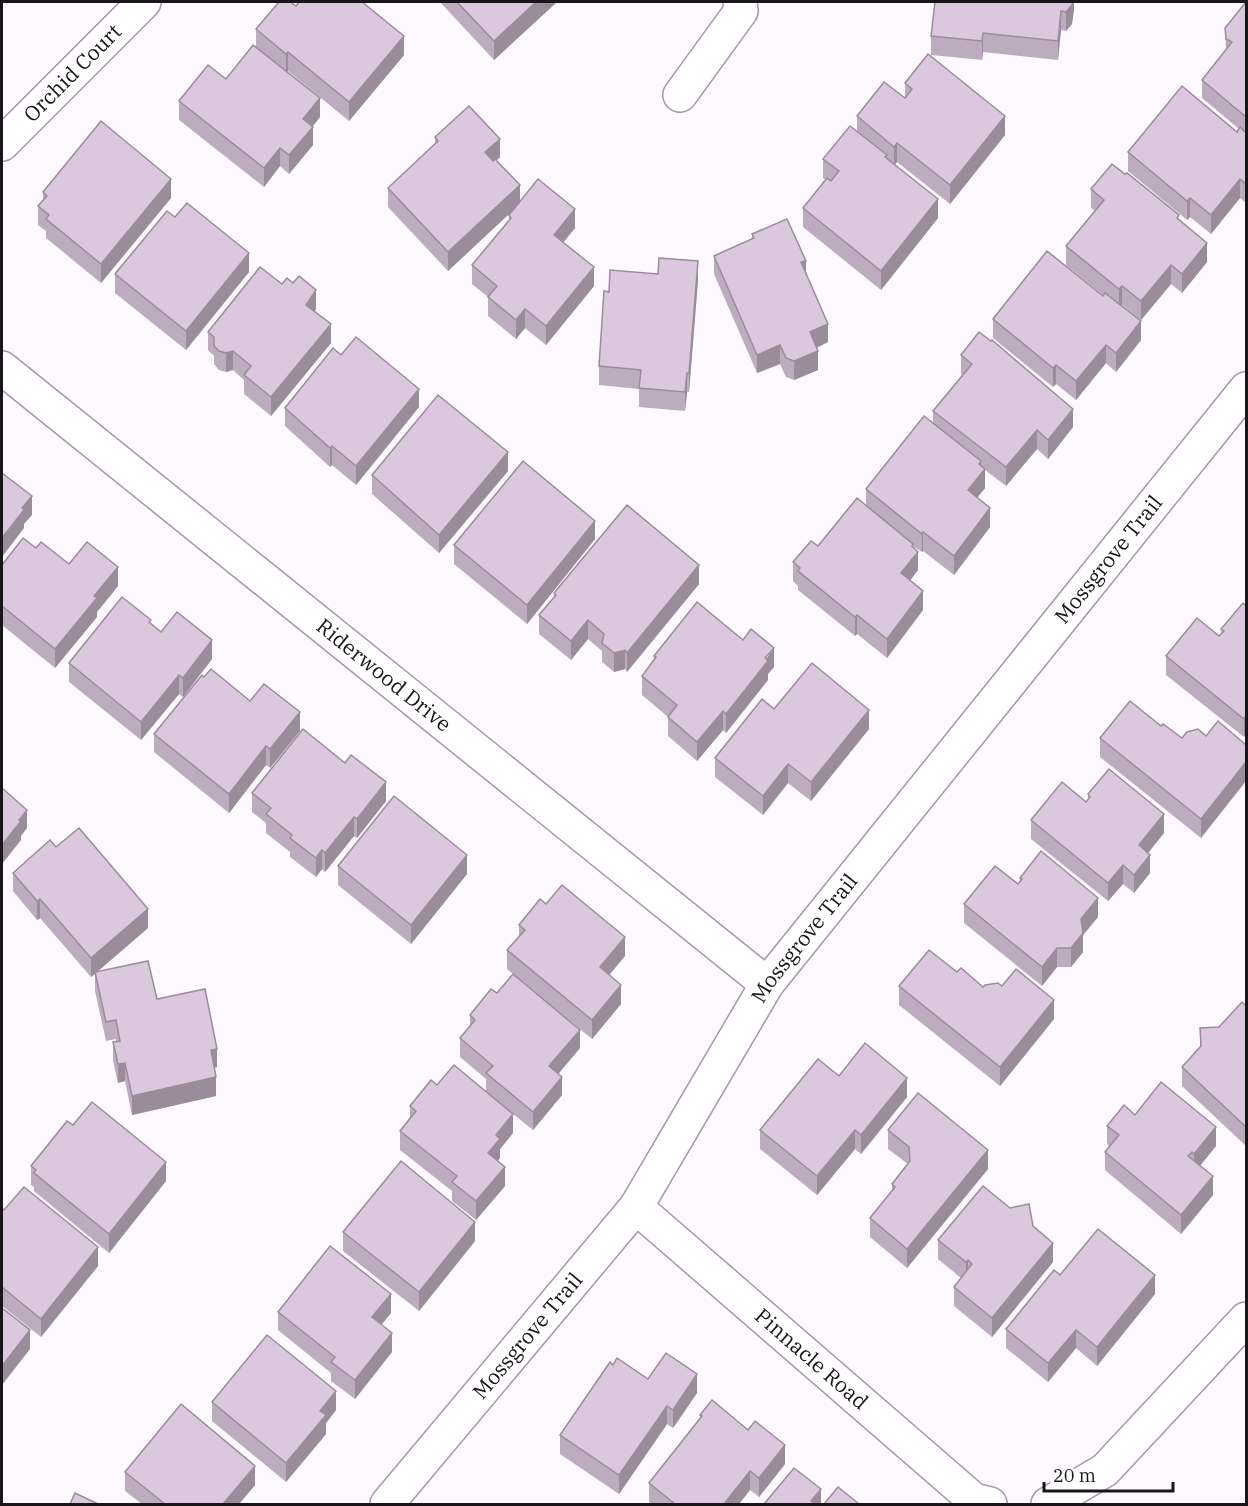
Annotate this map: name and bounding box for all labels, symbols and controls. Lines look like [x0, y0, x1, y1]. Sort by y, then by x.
street label: Orchid Court [17, 17, 127, 128]
street label: Mossgrove Trail [1048, 489, 1168, 629]
street label: Riderwood Drive [311, 612, 458, 737]
street label: Mossgrove Trail [744, 868, 863, 1008]
street label: Mossgrove Trail [466, 1266, 588, 1405]
street label: Pinnacle Road [749, 1301, 875, 1415]
scale bar [1044, 1455, 1173, 1493]
text: 20 m [1053, 1464, 1096, 1487]

